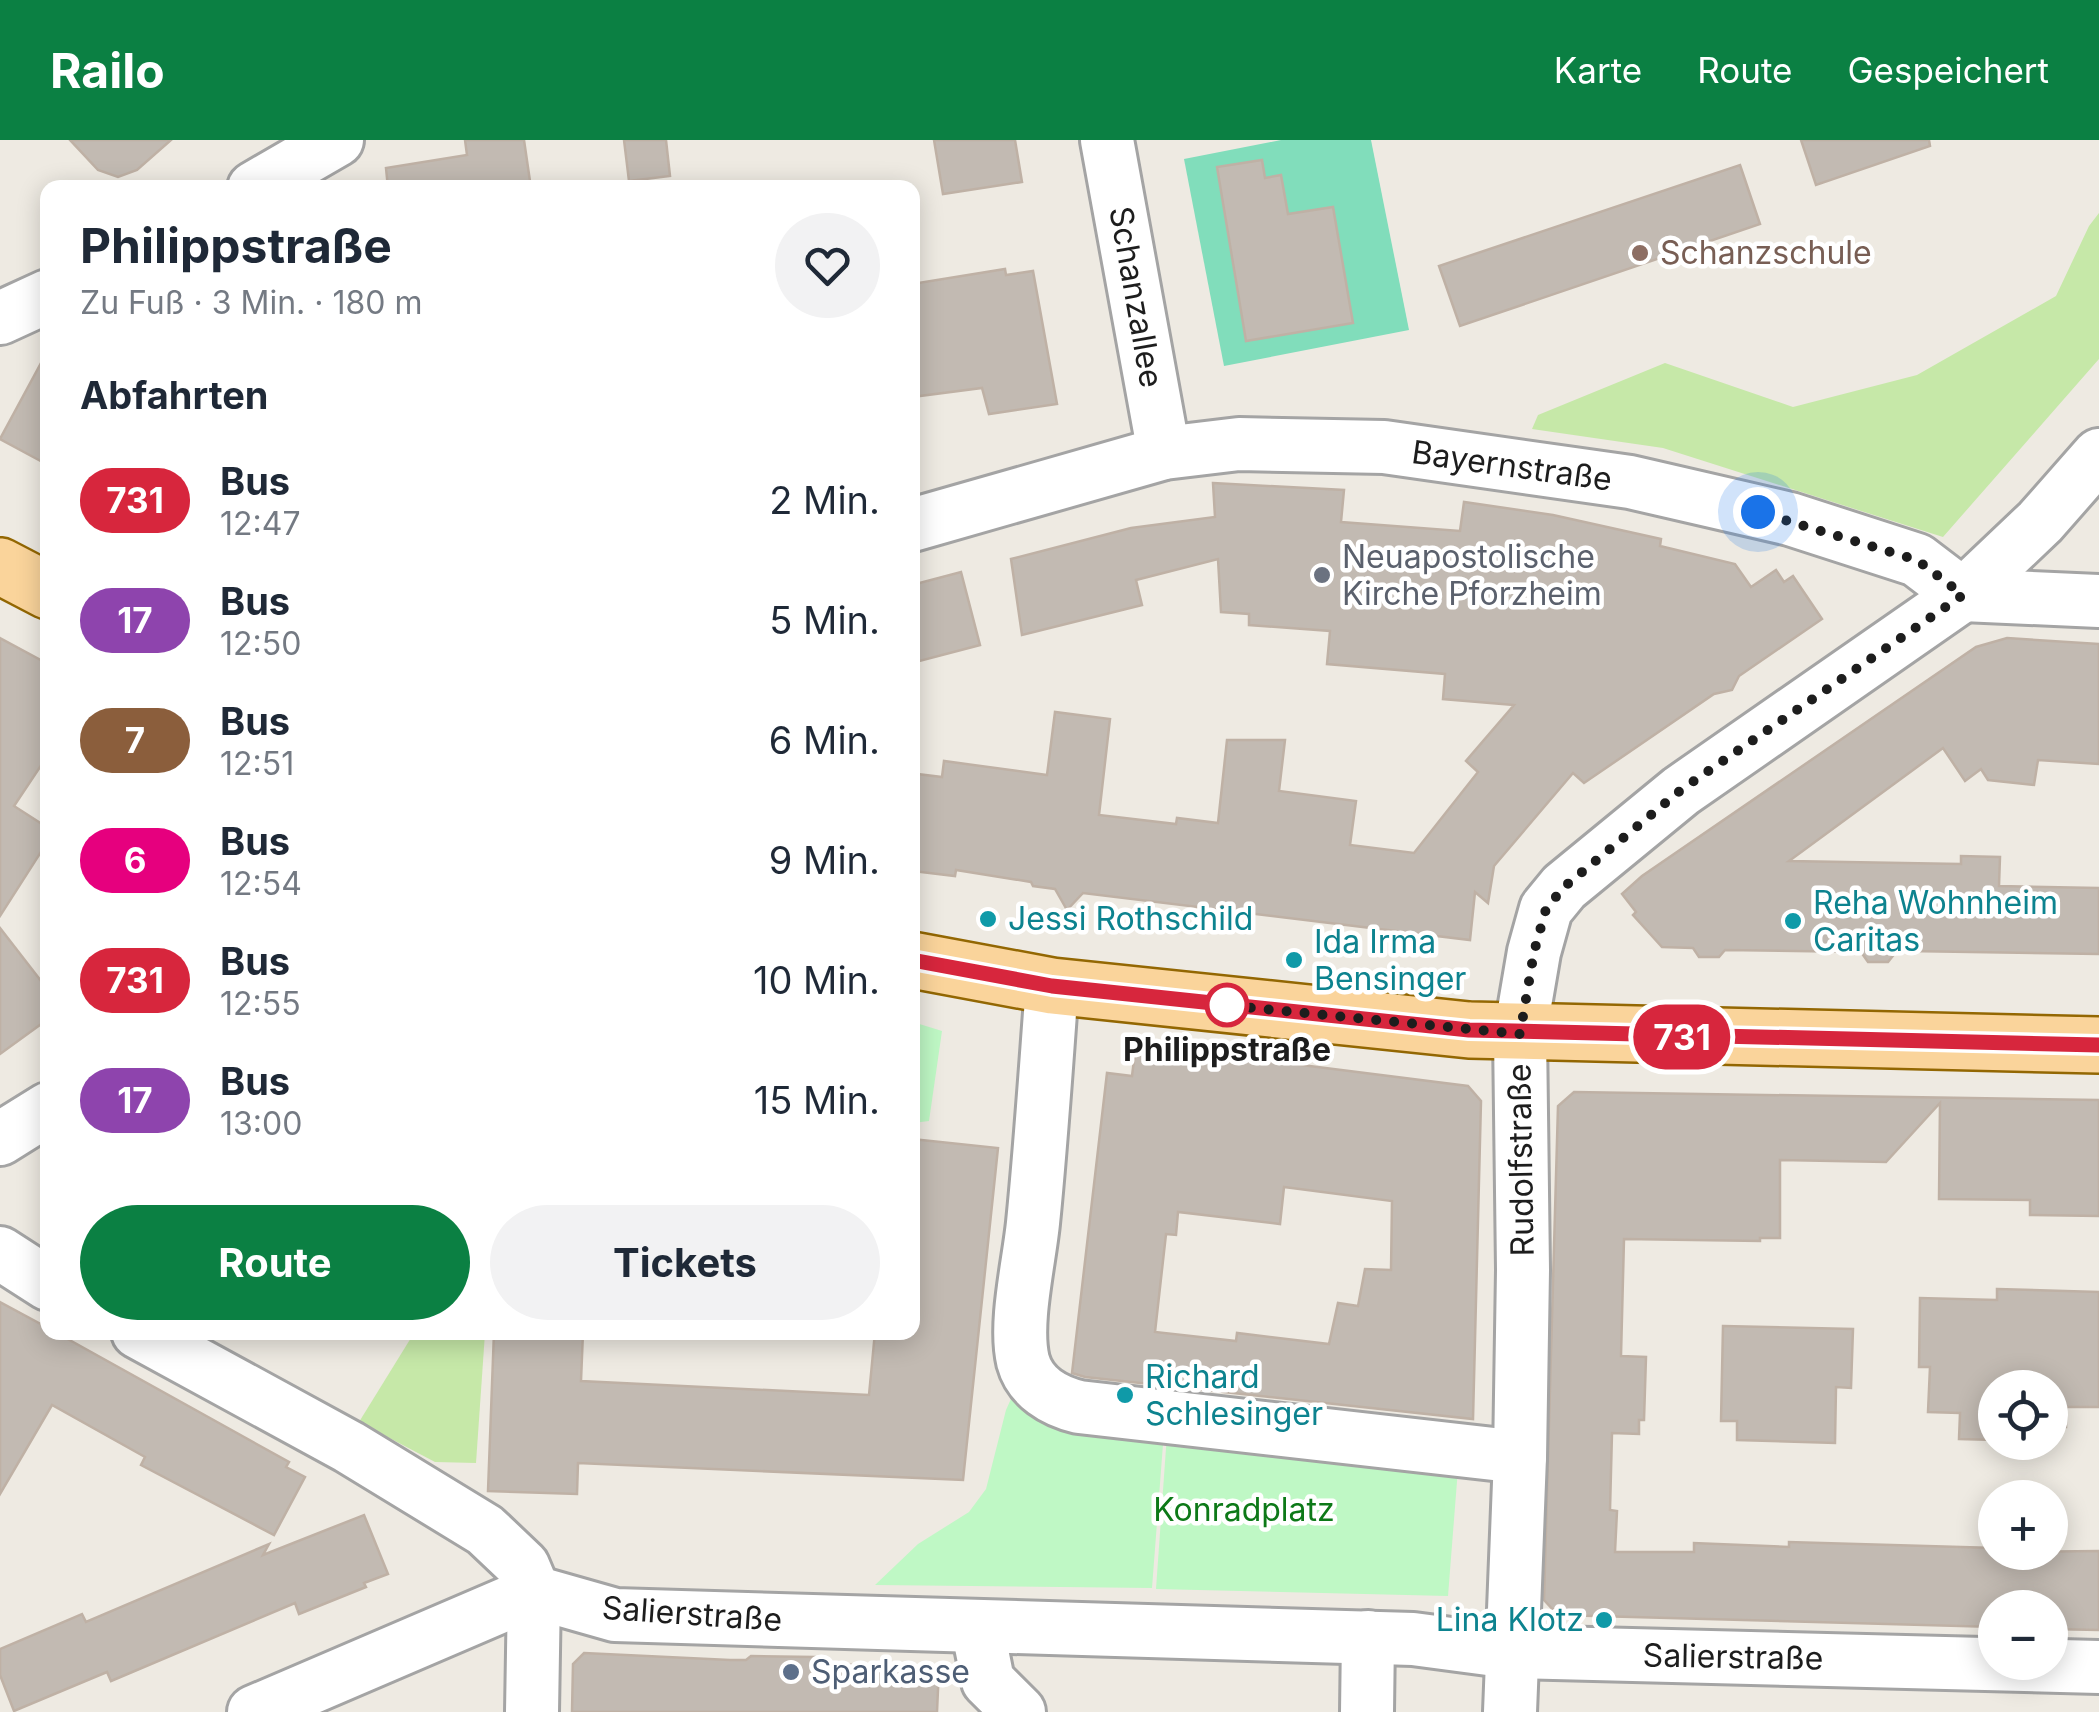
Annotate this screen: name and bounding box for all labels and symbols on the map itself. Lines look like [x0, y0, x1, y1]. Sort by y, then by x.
street label: Schanzallee [1101, 203, 1172, 390]
place label: Schanzschule [1660, 233, 1872, 272]
marker: Schanzschule [1629, 242, 1651, 264]
street label: Bayernstraße [1410, 432, 1615, 499]
your location [1733, 487, 1783, 537]
place label: Neuapostolische Kirche Pforzheim [1342, 537, 1602, 613]
marker: Neuapostolische Kirche Pforzheim [1311, 564, 1333, 586]
place label: Reha Wohnheim Caritas [1813, 883, 2058, 959]
place label: Jessi Rothschild [1008, 899, 1253, 938]
marker: Jessi Rothschild [977, 908, 999, 930]
marker: Reha Wohnheim Caritas [1782, 910, 1804, 932]
place label: Ida Irma Bensinger [1314, 922, 1466, 998]
marker: Ida Irma Bensinger [1283, 949, 1305, 971]
marker: Philippstraße [1206, 984, 1248, 1026]
line badge: 731 [1624, 1004, 1740, 1070]
place label: Philippstraße [1123, 1030, 1331, 1069]
street label: Rudolfstraße [1499, 1063, 1542, 1257]
place label: Richard Schlesinger [1145, 1357, 1323, 1433]
marker: Richard Schlesinger [1114, 1384, 1136, 1406]
park label: Konradplatz [1153, 1490, 1335, 1529]
street label: Salierstraße [601, 1588, 783, 1639]
place label: Lina Klotz [1436, 1600, 1584, 1639]
marker: Lina Klotz [1593, 1609, 1615, 1631]
street label: Salierstraße [1642, 1635, 1824, 1678]
place label: Sparkasse [811, 1652, 970, 1691]
marker: Sparkasse [780, 1661, 802, 1683]

